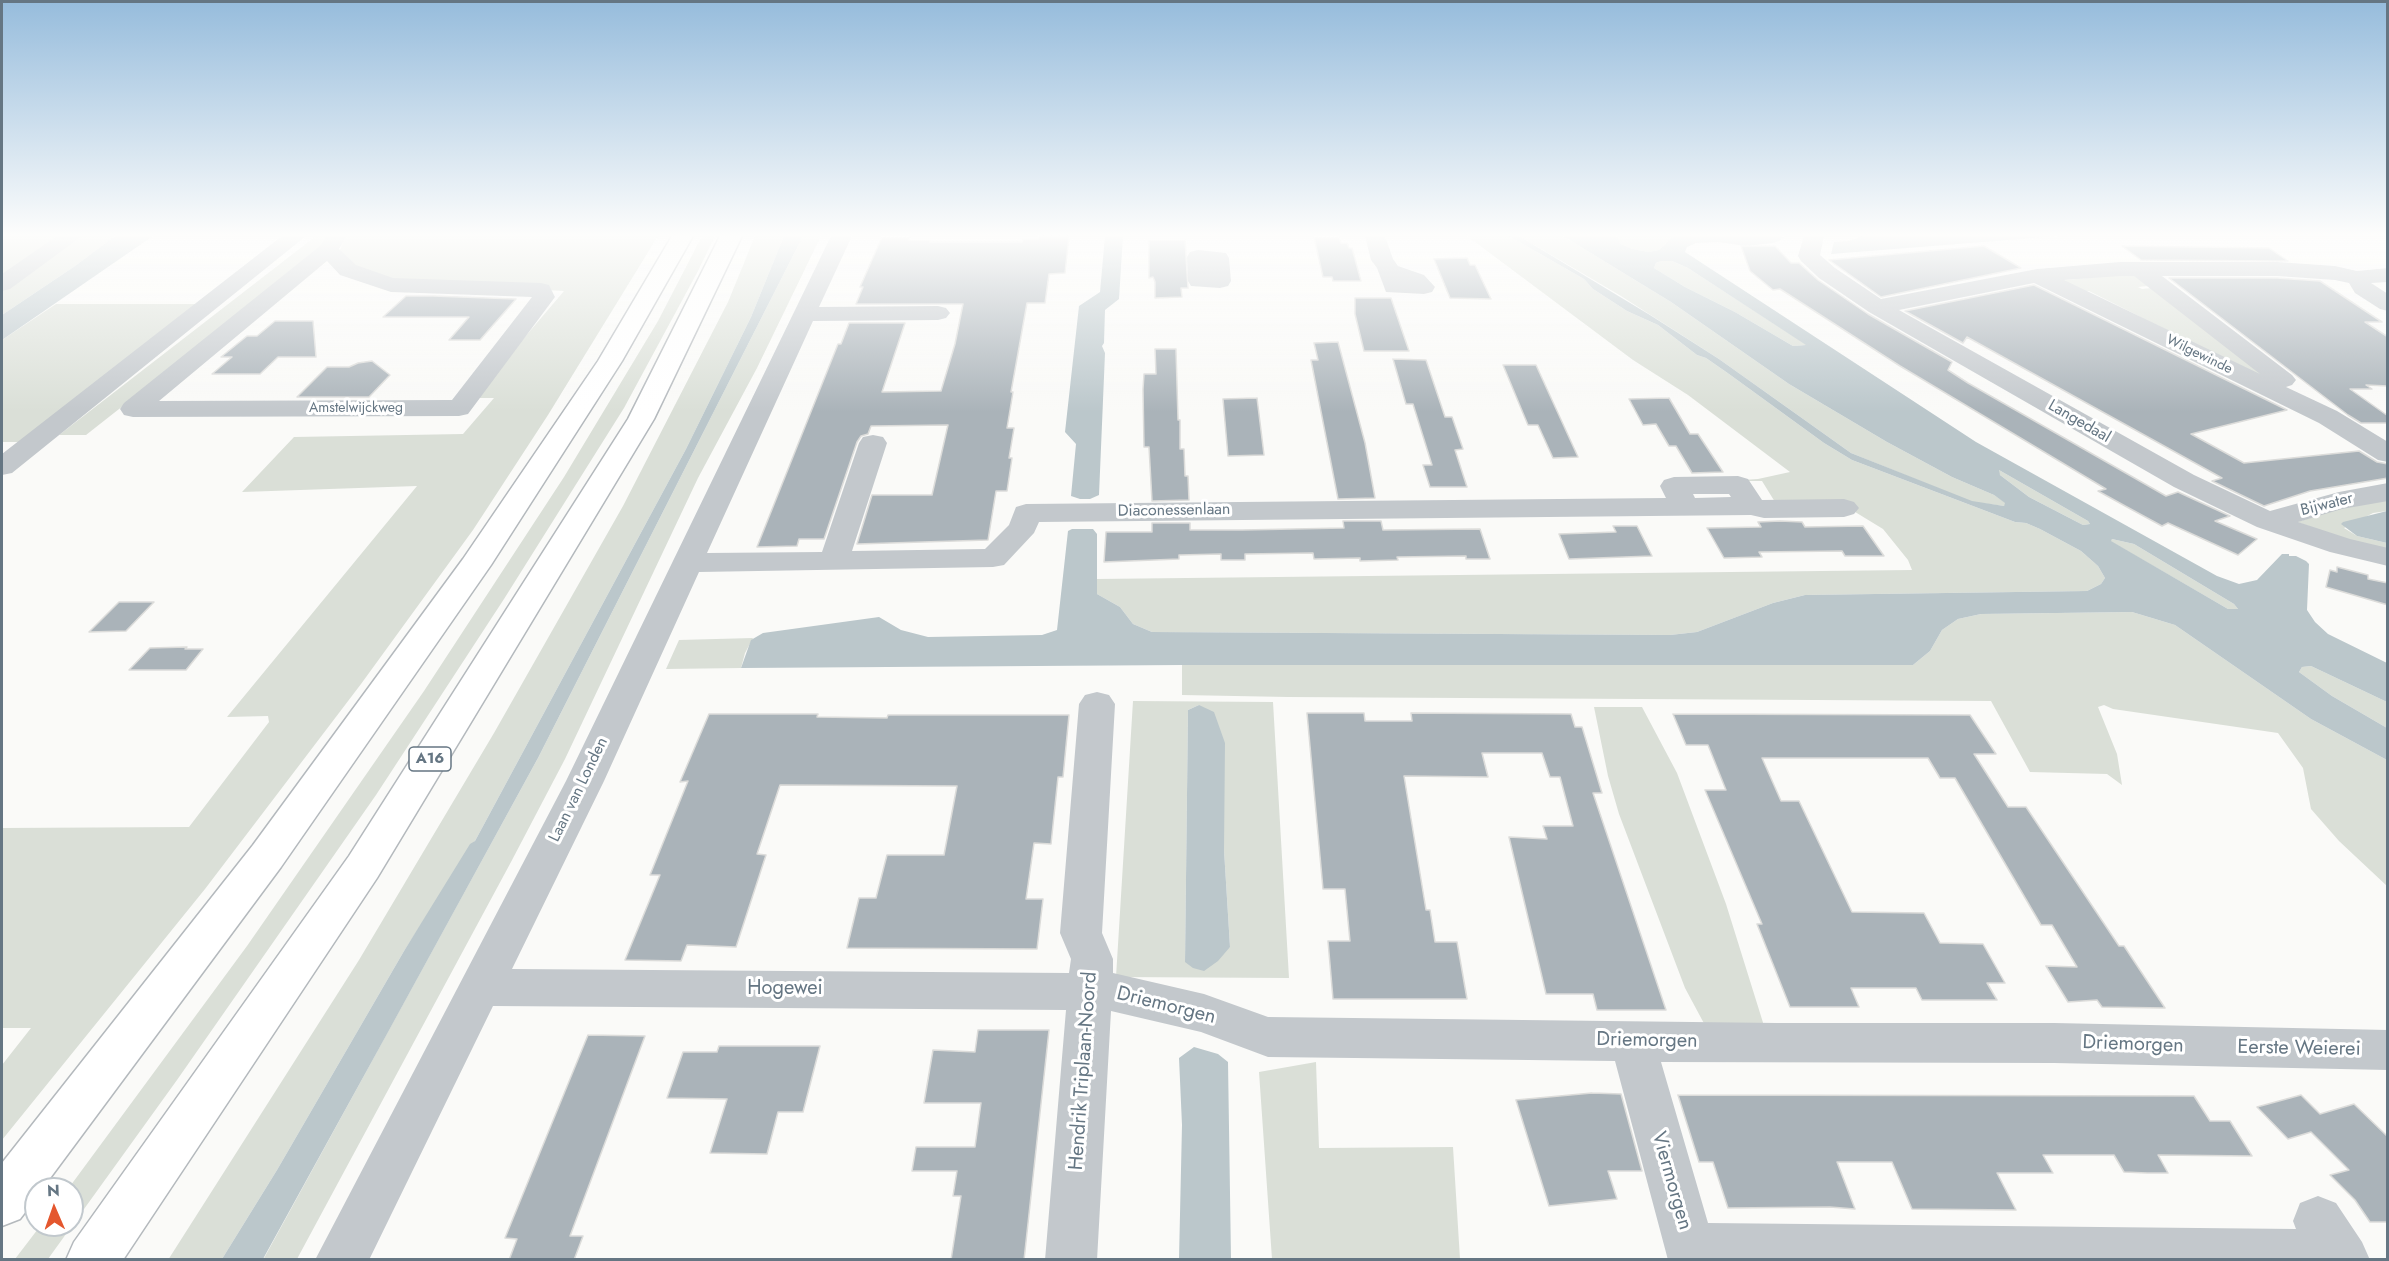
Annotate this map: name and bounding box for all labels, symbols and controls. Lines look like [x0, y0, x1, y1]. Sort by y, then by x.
street label: Wilgewinde [2163, 332, 2235, 378]
street label: Langedaal [2044, 396, 2114, 448]
street label: Amstelwijckweg [309, 401, 403, 417]
street label: Bijwater [2299, 489, 2355, 521]
street label: Diaconessenlaan [1117, 500, 1231, 522]
street label: Laan van Londen [545, 735, 613, 845]
road number: A16 [409, 747, 451, 771]
street label: Hendrik Triplaan-Noord [1065, 971, 1103, 1171]
street label: Hogewei [747, 977, 823, 1001]
street label: Driemorgen [1114, 982, 1218, 1030]
street label: Driemorgen [1596, 1028, 1698, 1054]
street label: Driemorgen [2082, 1031, 2184, 1059]
street label: Eerste Weierei [2237, 1036, 2361, 1062]
street label: Viermorgen [1646, 1129, 1696, 1233]
north arrow [24, 1177, 84, 1237]
text: N [47, 1179, 60, 1202]

